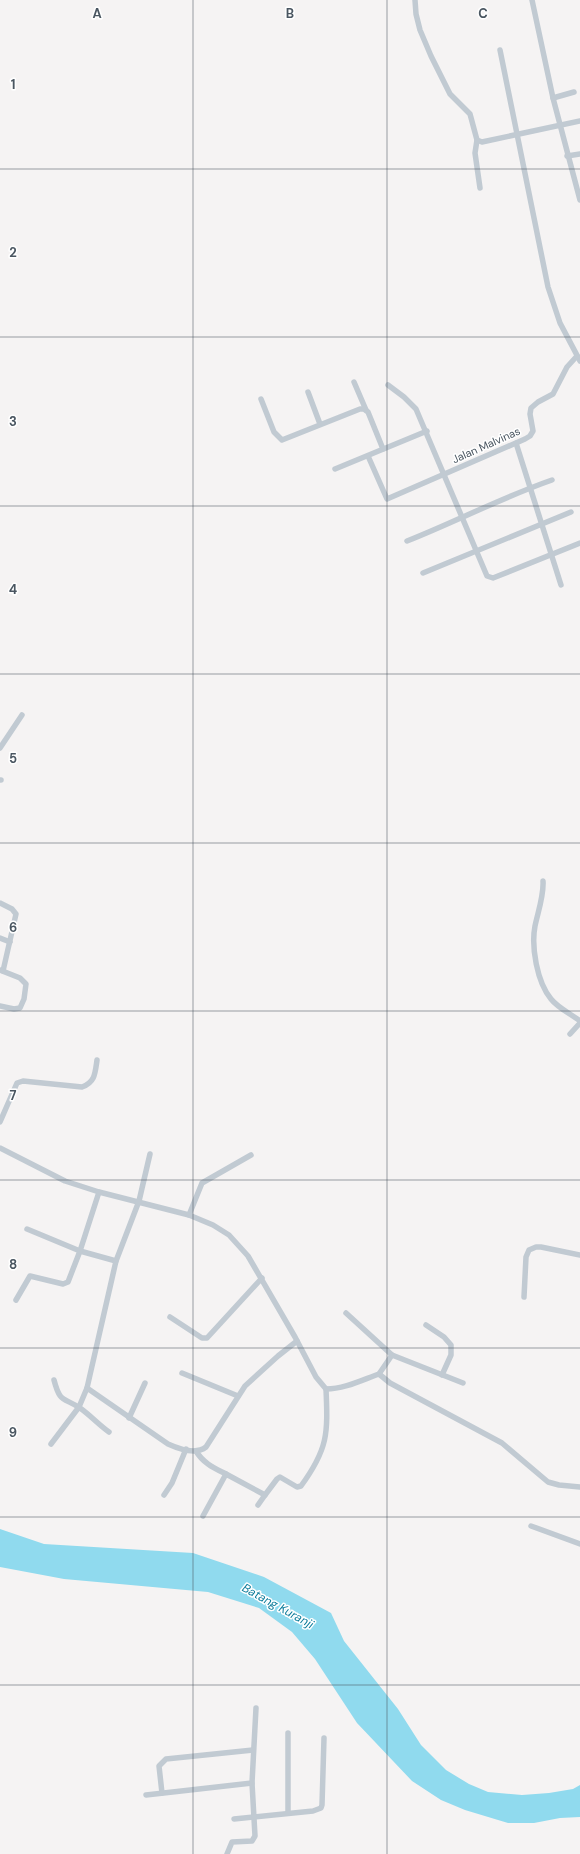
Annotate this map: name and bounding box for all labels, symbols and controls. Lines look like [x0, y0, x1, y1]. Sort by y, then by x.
text: A [92, 5, 102, 22]
text: B [286, 5, 294, 22]
text: C [478, 5, 488, 22]
text: 1 [11, 76, 15, 93]
text: 2 [9, 244, 17, 261]
text: 3 [9, 413, 17, 430]
street label: Jalan Malvinas [450, 424, 522, 466]
text: 4 [9, 581, 17, 598]
text: 5 [9, 750, 17, 767]
text: 6 [9, 919, 17, 936]
text: 7 [10, 1087, 17, 1104]
text: 8 [9, 1256, 17, 1273]
text: 9 [9, 1424, 17, 1441]
water label: Batang Kuranji [239, 1580, 318, 1633]

